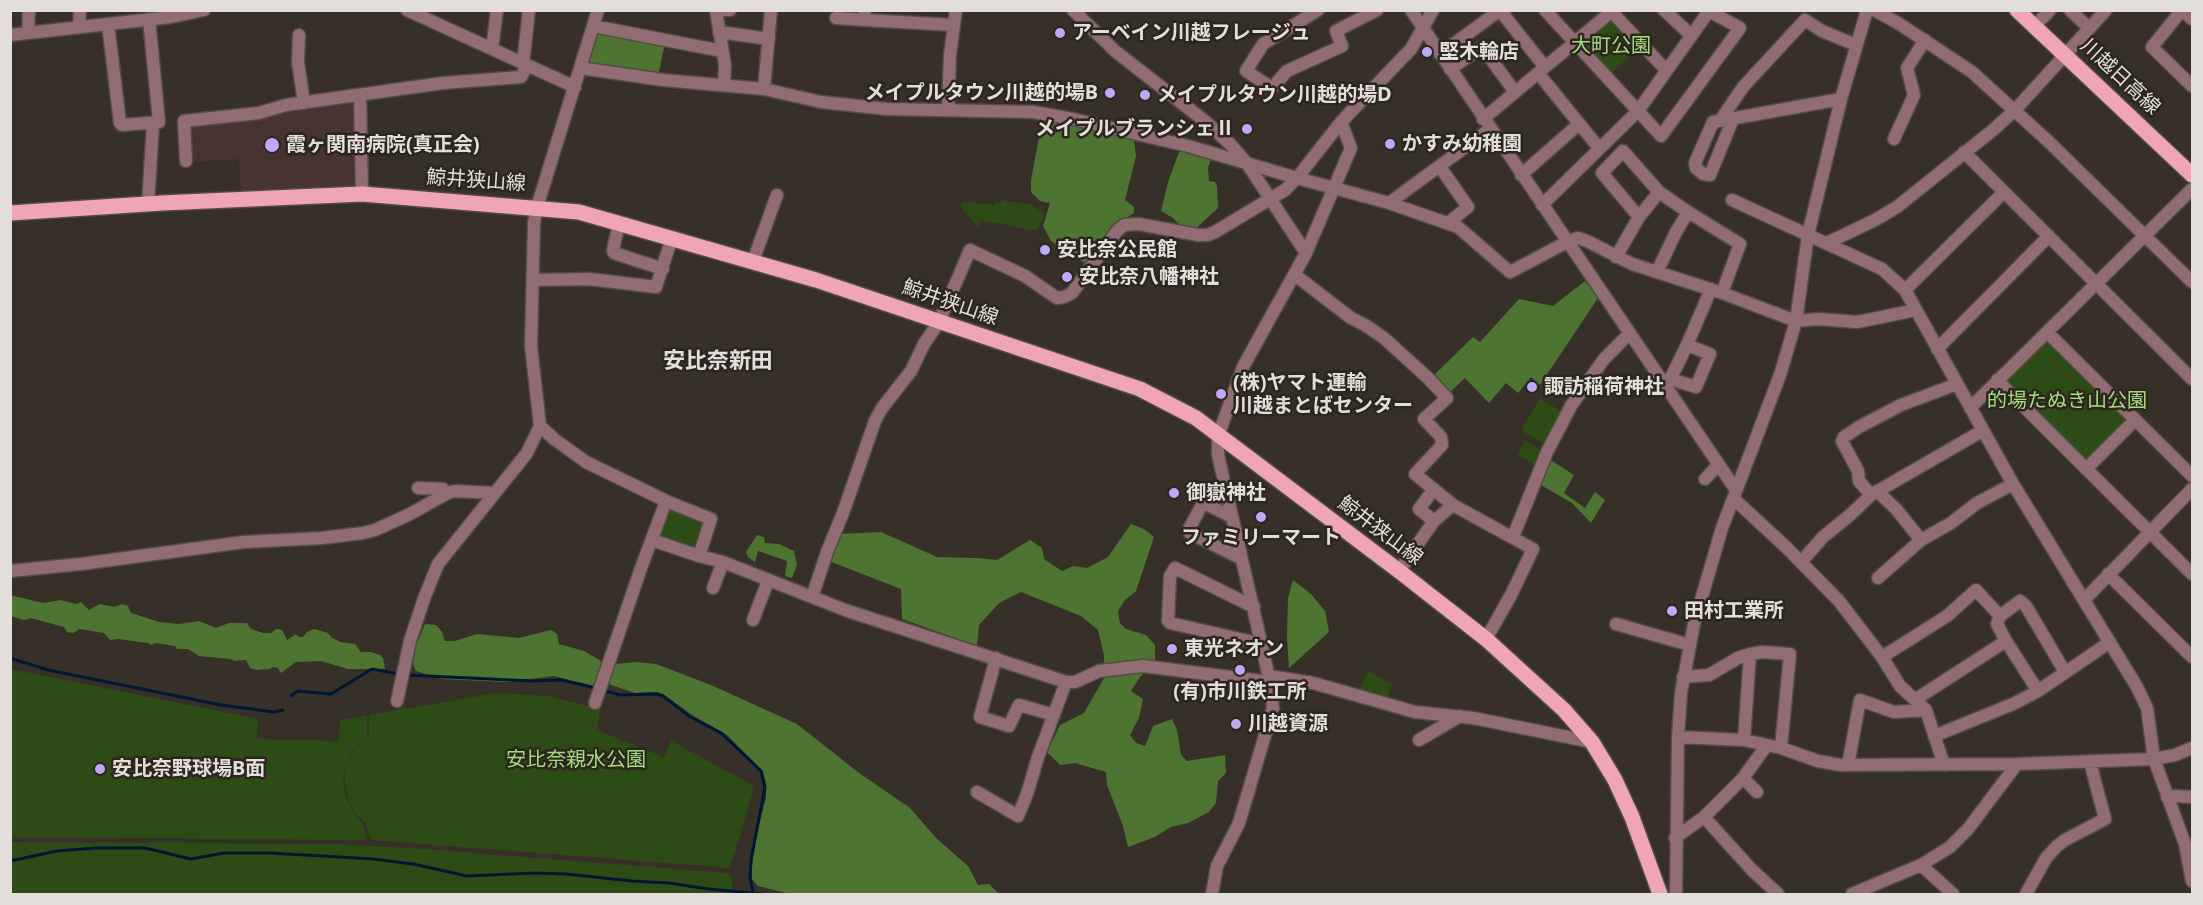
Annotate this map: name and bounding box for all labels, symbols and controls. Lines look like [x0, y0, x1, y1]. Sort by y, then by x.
place label: アーベイン川越フレージュ [1072, 21, 1311, 45]
marker: アーベイン川越フレージュ [1053, 26, 1067, 40]
park label: 大町公園 [1571, 34, 1651, 58]
street label: 川越日高線 [2075, 34, 2165, 120]
place label: 堅木輪店 [1439, 40, 1519, 64]
marker: 堅木輪店 [1420, 45, 1434, 59]
place label: メイプルタウン川越的場B [865, 81, 1098, 105]
place label: メイプルタウン川越的場D [1157, 83, 1392, 107]
marker: メイプルタウン川越的場B [1103, 86, 1117, 100]
marker: メイプルタウン川越的場D [1138, 88, 1152, 102]
place label: メイプルブランシェⅡ [1035, 117, 1235, 141]
marker: メイプルブランシェⅡ [1240, 122, 1254, 136]
place label: かすみ幼稚園 [1402, 132, 1522, 156]
place label: 霞ヶ関南病院(真正会) [286, 133, 480, 157]
marker: 霞ヶ関南病院(真正会) [263, 136, 281, 154]
marker: かすみ幼稚園 [1383, 137, 1397, 151]
street label: 鯨井狭山線 [425, 166, 527, 196]
place label: 安比奈公民館 [1057, 238, 1177, 262]
marker: 安比奈公民館 [1038, 243, 1052, 257]
place label: 安比奈八幡神社 [1079, 265, 1219, 289]
marker: 安比奈八幡神社 [1060, 270, 1074, 284]
street label: 鯨井狭山線 [899, 275, 1001, 331]
district label: 安比奈新田 [663, 349, 773, 375]
place label: (株)ヤマト運輸 川越まとばセンター [1233, 371, 1413, 418]
place label: 諏訪稲荷神社 [1544, 375, 1664, 399]
marker: 諏訪稲荷神社 [1525, 380, 1539, 394]
marker: (株)ヤマト運輸 川越まとばセンター [1214, 387, 1228, 401]
park label: 的場たぬき山公園 [1987, 389, 2147, 413]
place label: 御嶽神社 [1186, 481, 1266, 505]
marker: 御嶽神社 [1167, 486, 1181, 500]
street label: 鯨井狭山線 [1333, 491, 1427, 571]
marker: ファミリーマート [1254, 510, 1268, 524]
place label: ファミリーマート [1181, 526, 1341, 550]
place label: 田村工業所 [1684, 599, 1784, 623]
marker: 田村工業所 [1665, 604, 1679, 618]
place label: 東光ネオン [1184, 637, 1284, 661]
marker: 東光ネオン [1165, 642, 1179, 656]
marker: (有)市川鉄工所 [1233, 663, 1247, 677]
place label: (有)市川鉄工所 [1173, 680, 1307, 704]
place label: 川越資源 [1248, 712, 1328, 736]
marker: 川越資源 [1229, 717, 1243, 731]
park label: 安比奈親水公園 [506, 748, 646, 772]
place label: 安比奈野球場B面 [112, 757, 265, 781]
marker: 安比奈野球場B面 [93, 762, 107, 776]

